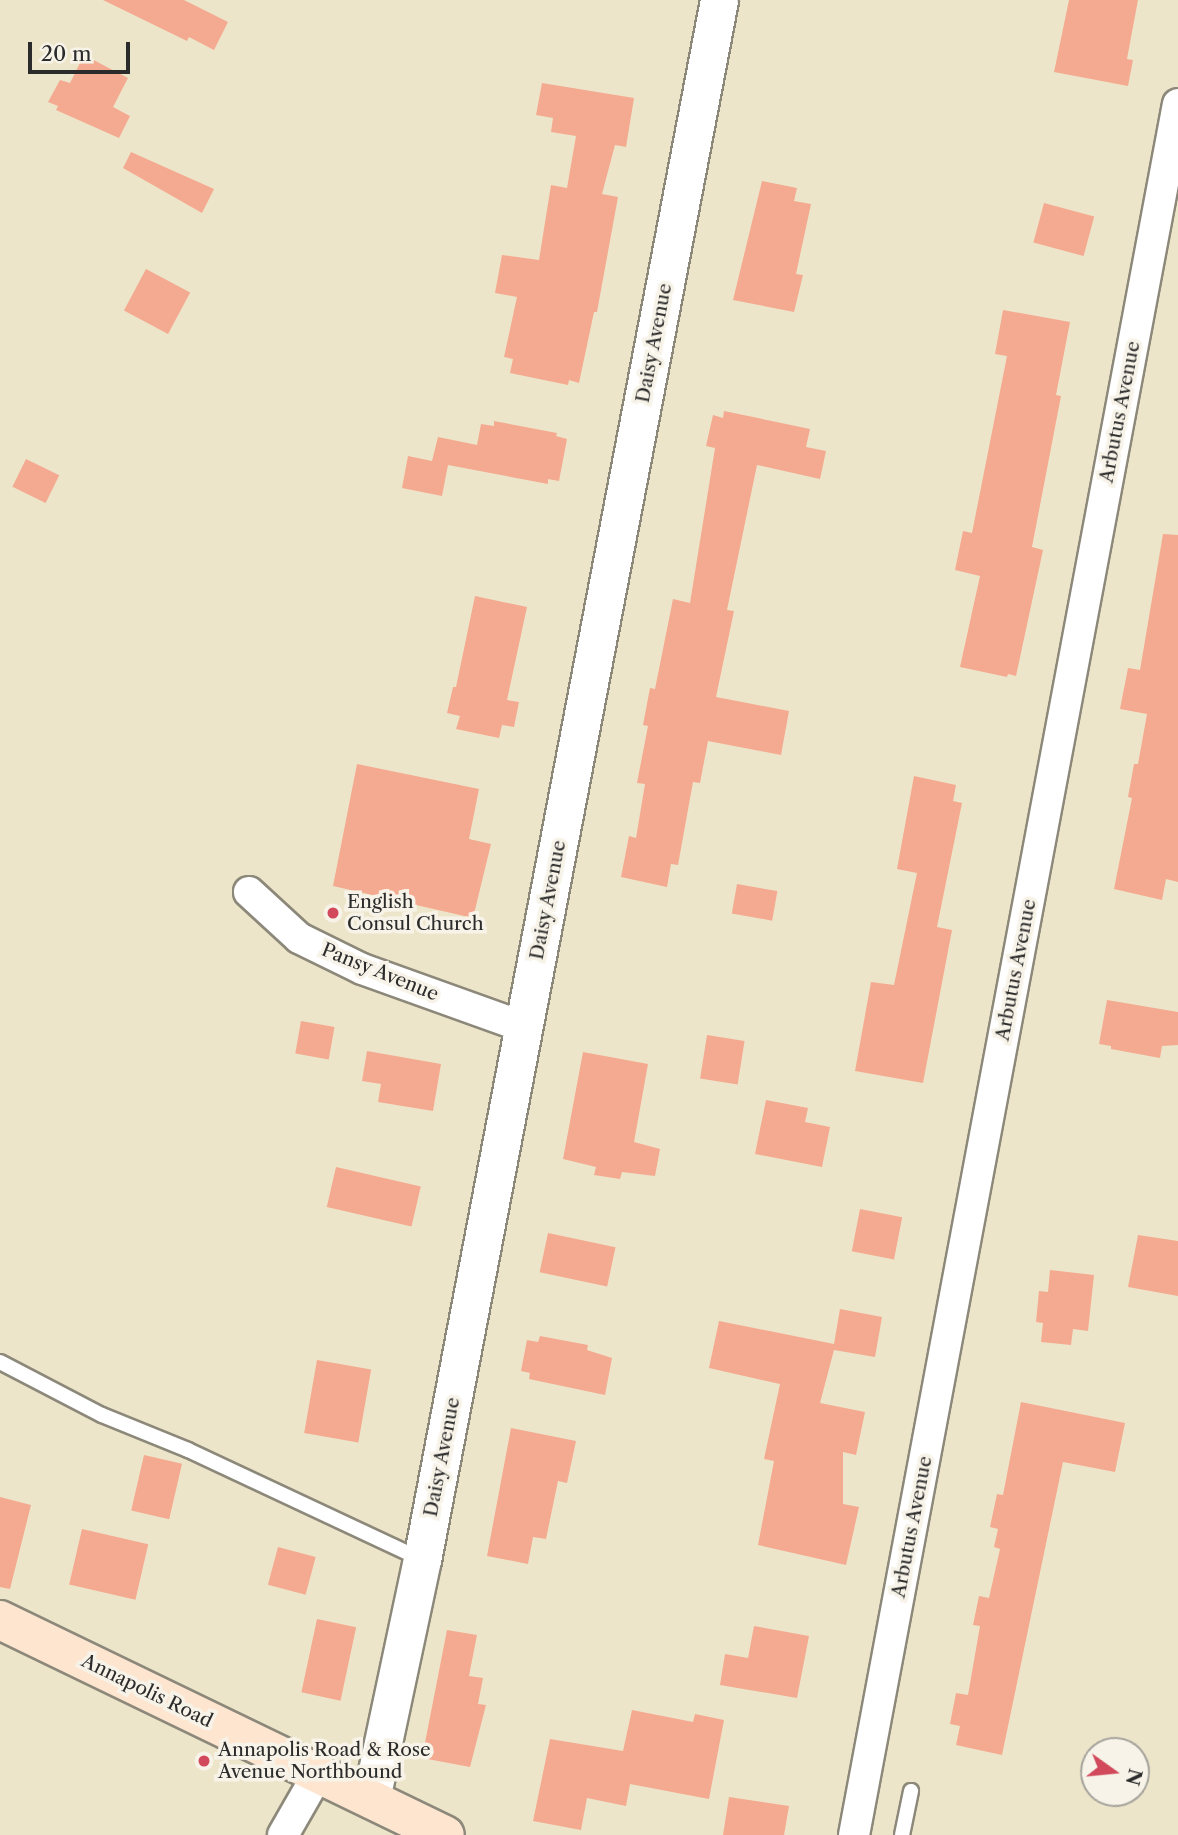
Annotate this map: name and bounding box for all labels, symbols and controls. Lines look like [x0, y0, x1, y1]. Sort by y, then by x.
scale bar [32, 28, 133, 72]
text: 20 m [41, 41, 92, 66]
street label: Daisy Avenue [631, 281, 677, 405]
street label: Arbutus Avenue [1095, 339, 1145, 485]
street label: Daisy Avenue [525, 838, 571, 962]
place label: English Consul Church [347, 891, 484, 935]
street label: Arbutus Avenue [991, 897, 1041, 1043]
marker: English Consul Church [325, 905, 341, 921]
street label: Pansy Avenue [318, 938, 442, 1006]
street label: Daisy Avenue [419, 1395, 465, 1519]
street label: Arbutus Avenue [887, 1454, 937, 1600]
street label: Annapolis Road [78, 1649, 216, 1733]
north arrow [1080, 1737, 1150, 1807]
place label: Annapolis Road & Rose Avenue Northbound [218, 1739, 431, 1783]
marker: Annapolis Road & Rose Avenue Northbound [196, 1753, 212, 1769]
text: N [1121, 1766, 1147, 1788]

